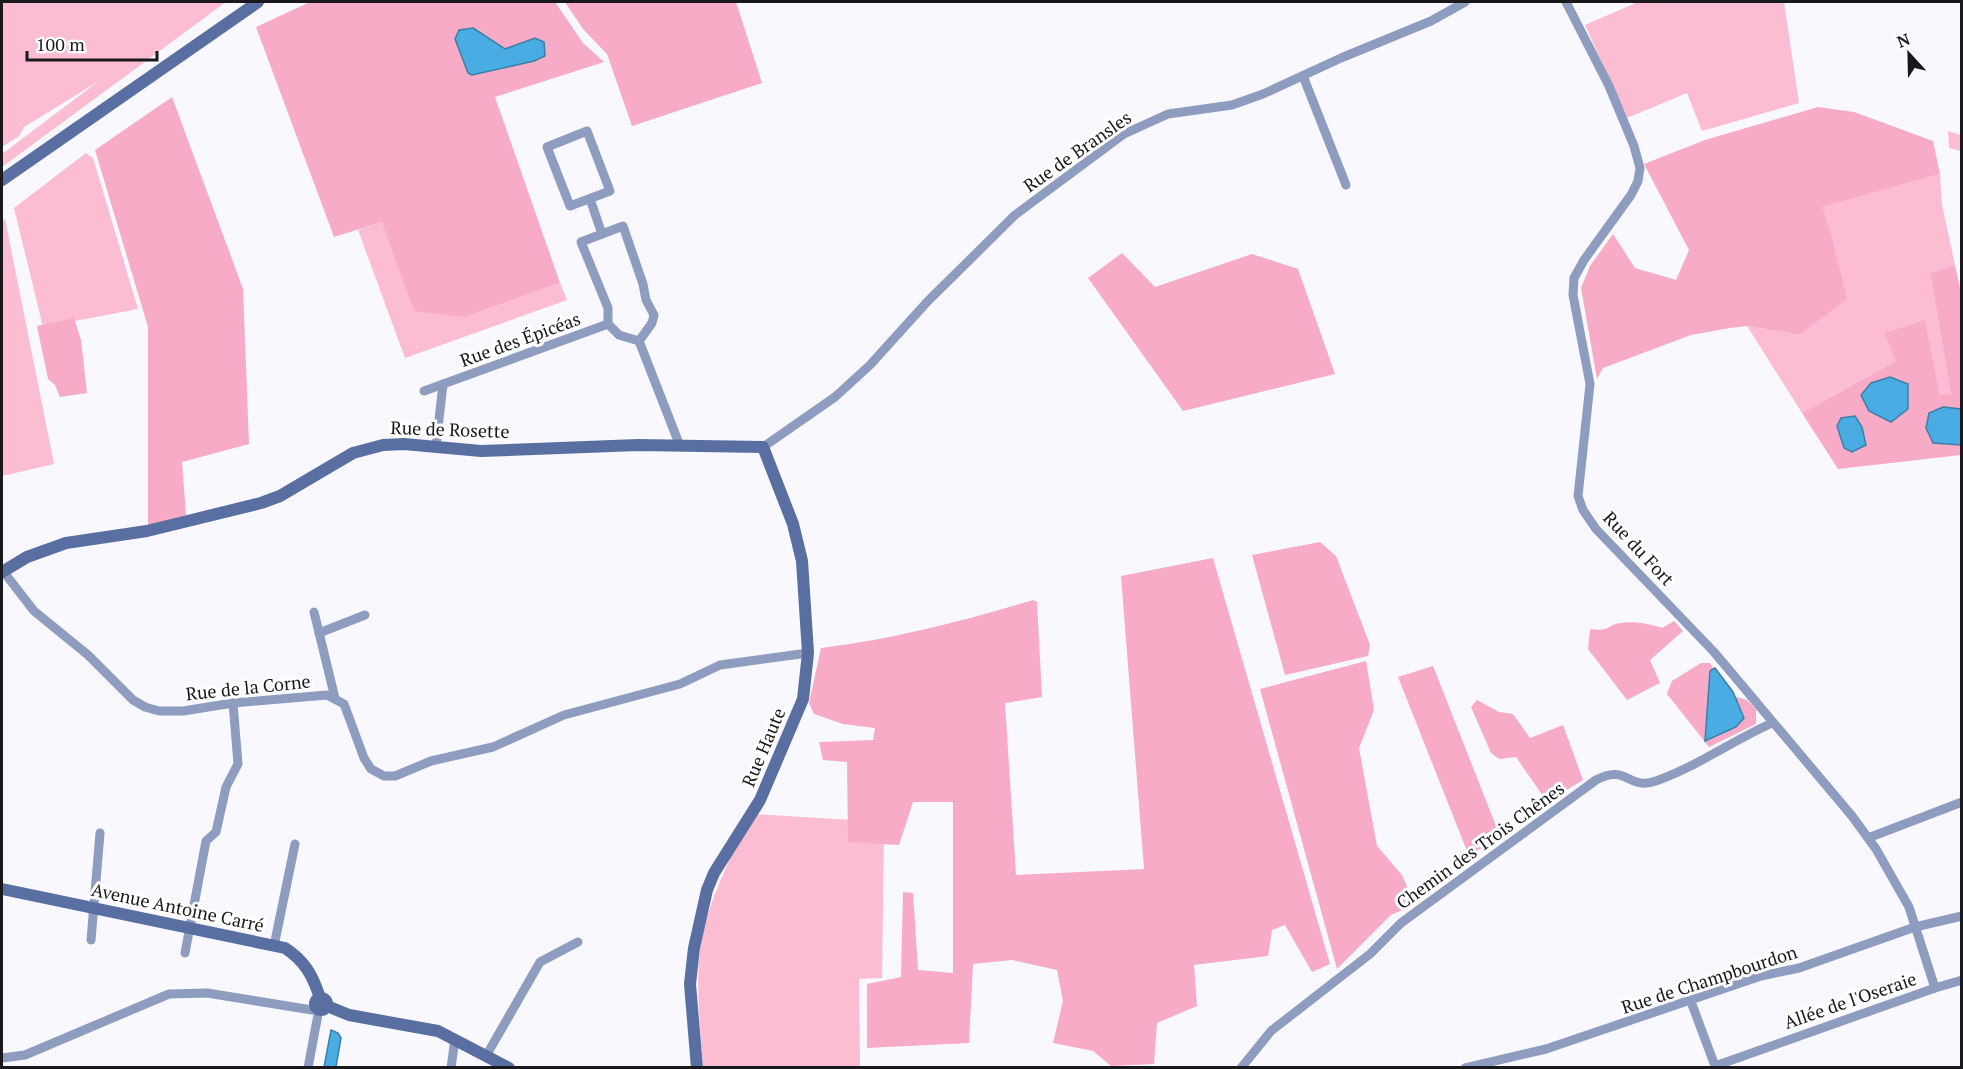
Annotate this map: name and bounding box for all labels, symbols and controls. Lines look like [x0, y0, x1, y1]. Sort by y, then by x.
scale bar [27, 24, 158, 62]
north arrow [1879, 24, 1939, 84]
text: N [1894, 28, 1913, 53]
text: 100 m [36, 32, 85, 56]
street label: Rue de Bransles [1018, 105, 1136, 197]
street label: Rue des Épicéas [456, 306, 584, 372]
street label: Rue de Rosette [390, 415, 510, 443]
street label: Rue du Fort [1598, 506, 1680, 591]
street label: Rue de la Corne [184, 669, 312, 705]
street label: Rue Haute [736, 704, 790, 790]
street label: Chemin des Trois Chênes [1391, 776, 1569, 914]
street label: Avenue Antoine Carré [90, 877, 266, 937]
street label: Rue de Champbourdon [1618, 939, 1800, 1019]
street label: Allée de l'Oseraie [1781, 966, 1919, 1034]

